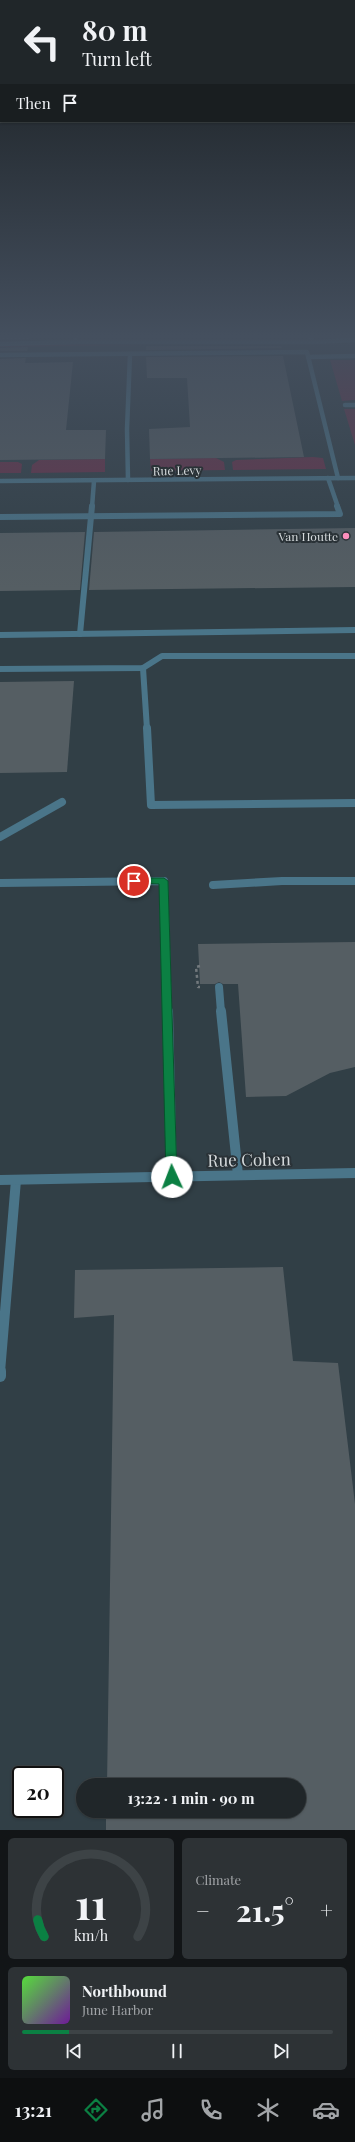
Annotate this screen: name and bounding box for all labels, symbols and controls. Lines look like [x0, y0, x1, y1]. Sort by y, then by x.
text: 80 m [82, 11, 148, 48]
icon: left [16, 16, 68, 68]
text: Turn left [82, 47, 152, 71]
icon: arrive [59, 92, 81, 114]
text: Then [16, 93, 51, 113]
street label: Rue Levy [152, 462, 202, 478]
place label: Van Houtte [278, 528, 338, 544]
marker: Van Houtte [341, 531, 351, 541]
pin [117, 864, 151, 898]
icon: arrive [123, 870, 145, 892]
street label: Rue Cohen [207, 1147, 291, 1171]
position arrow [151, 1156, 193, 1198]
speed limit sign: 20 [12, 1766, 64, 1818]
text: 13:22 · 1 min · 90 m [128, 1788, 254, 1808]
text: Climate [196, 1871, 241, 1888]
text: 11 [75, 1874, 107, 1929]
text: 21.5° [236, 1890, 294, 1930]
text: − [196, 1895, 210, 1925]
text: + [320, 1895, 333, 1925]
text: km/h [74, 1925, 108, 1944]
text: Northbound [82, 1981, 167, 2001]
text: June Harbor [82, 2001, 153, 2018]
icon: previous [63, 2040, 85, 2062]
icon: pause [166, 2040, 188, 2062]
icon: next [270, 2040, 292, 2062]
icon: directions [82, 2096, 110, 2124]
icon: music [139, 2096, 167, 2124]
icon: phone [197, 2096, 225, 2124]
icon: climate [254, 2096, 282, 2124]
icon: car [312, 2096, 340, 2124]
text: 13:21 [15, 2098, 52, 2122]

